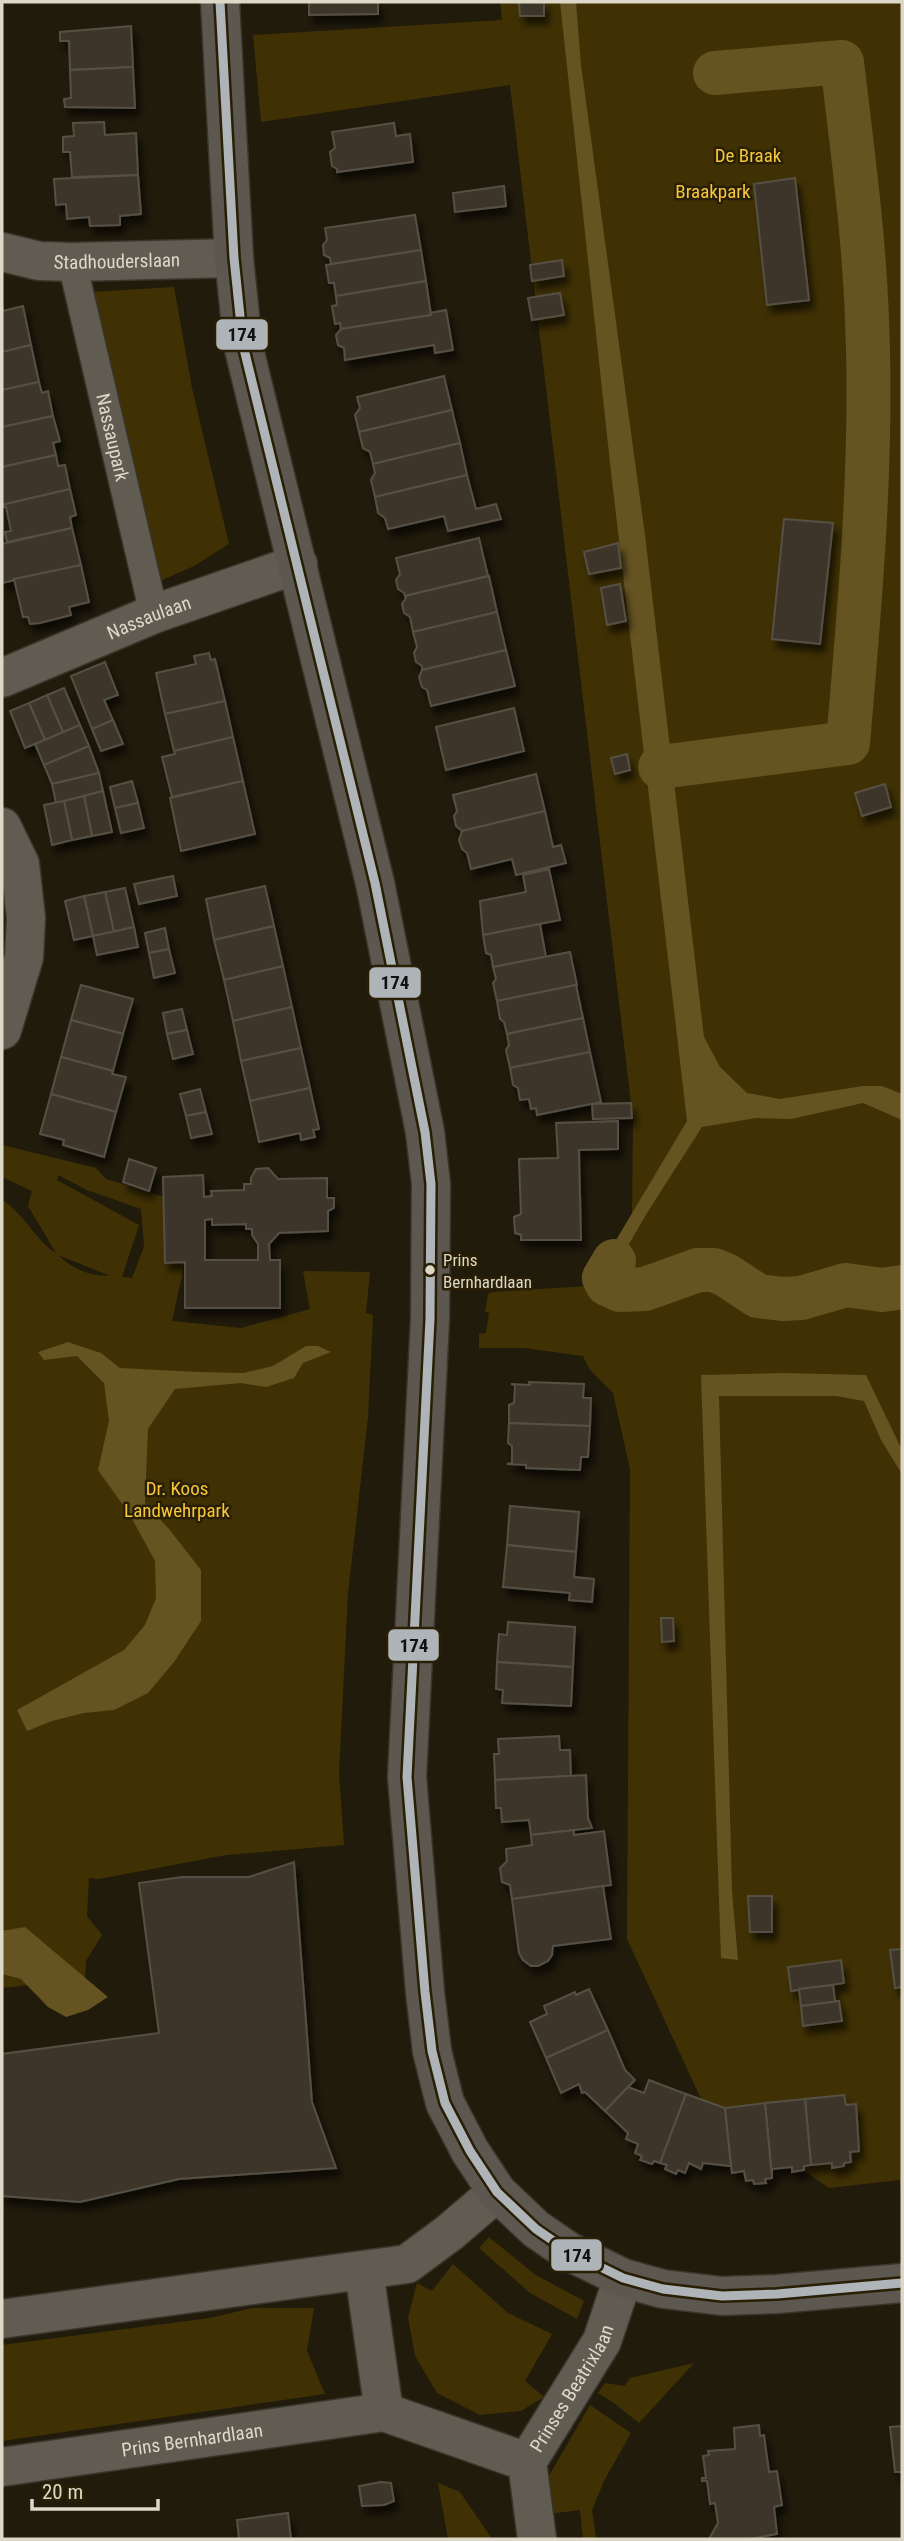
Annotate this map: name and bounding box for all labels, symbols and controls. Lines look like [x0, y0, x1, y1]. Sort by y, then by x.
park label: De Braak [715, 144, 782, 167]
park label: Braakpark [675, 180, 751, 203]
street label: Stadhouderslaan [53, 248, 180, 274]
line badge: 174 [215, 318, 269, 351]
text: 174 [228, 323, 256, 346]
street label: Nassaupark [91, 391, 134, 484]
street label: Nassaulaan [103, 591, 194, 644]
line badge: 174 [368, 966, 422, 999]
text: 174 [381, 971, 409, 994]
place label: Prins Bernhardlaan [443, 1250, 532, 1292]
marker: Prins Bernhardlaan [423, 1263, 437, 1277]
park label: Dr. Koos Landwehrpark [124, 1477, 230, 1522]
line badge: 174 [387, 1628, 440, 1662]
text: 174 [400, 1634, 428, 1657]
line badge: 174 [550, 2238, 603, 2272]
text: 174 [563, 2244, 591, 2267]
street label: Prinses Beatrixlaan [525, 2322, 618, 2456]
street label: Prins Bernhardlaan [120, 2418, 264, 2461]
scale bar [32, 2468, 158, 2512]
text: 20 m [42, 2480, 83, 2504]

